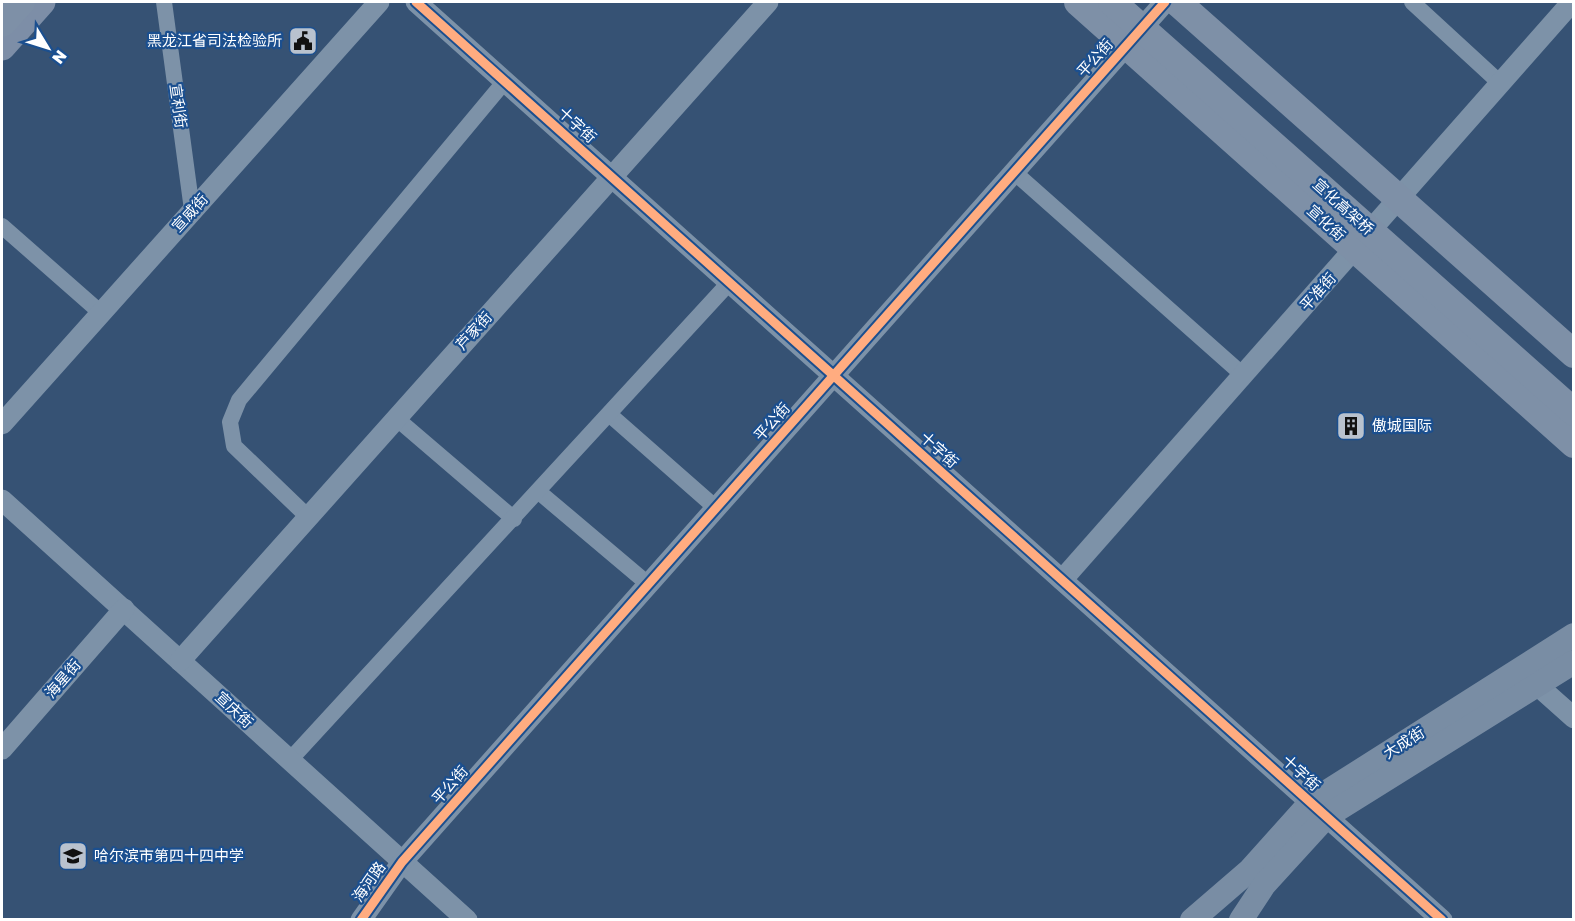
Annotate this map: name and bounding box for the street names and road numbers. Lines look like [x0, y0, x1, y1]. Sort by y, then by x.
street label: 平公街 [1073, 35, 1116, 80]
street label: 宣利街 [167, 82, 191, 129]
street label: 十字街 [555, 103, 600, 146]
street label: 宣化高架桥 [1310, 174, 1378, 238]
street label: 宣威街 [168, 190, 211, 235]
street label: 宣化街 [1304, 201, 1349, 244]
street label: 平准街 [1296, 269, 1339, 314]
street label: 芦家街 [452, 308, 495, 353]
street label: 平公街 [750, 399, 793, 444]
street label: 十字街 [917, 428, 962, 471]
street label: 海星街 [41, 655, 84, 701]
street label: 宣庆街 [212, 687, 257, 731]
street label: 大成街 [1380, 723, 1427, 762]
street label: 十字街 [1279, 751, 1324, 794]
street label: 平公街 [428, 762, 471, 807]
street label: 海河路 [348, 858, 388, 905]

